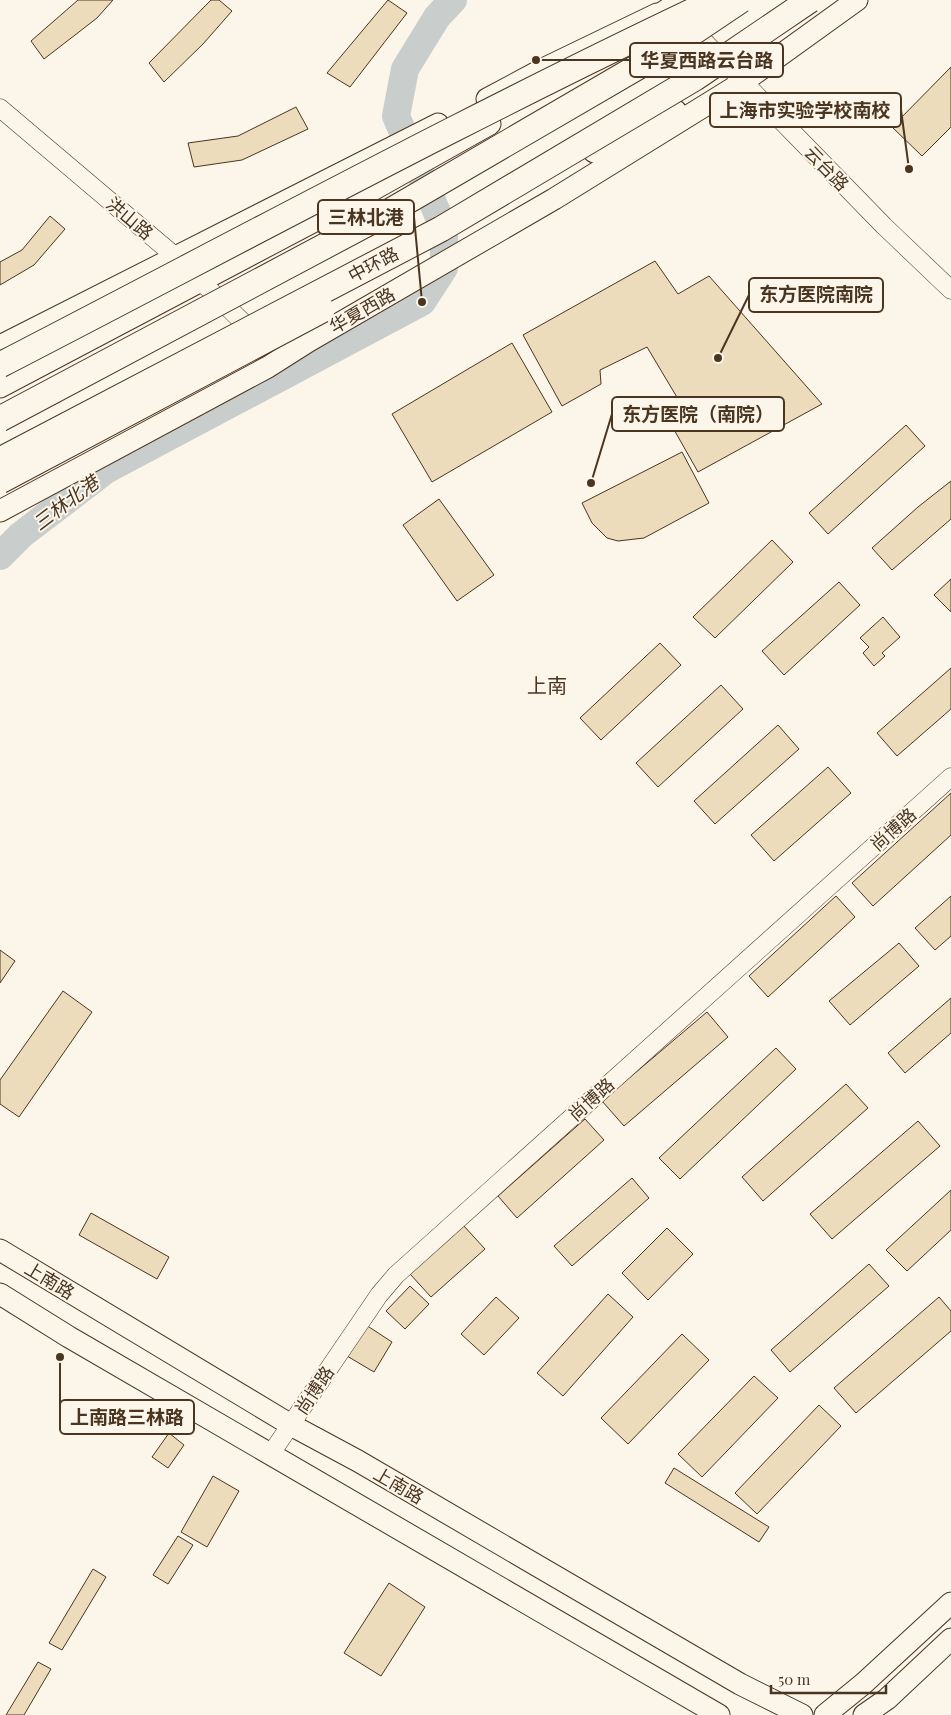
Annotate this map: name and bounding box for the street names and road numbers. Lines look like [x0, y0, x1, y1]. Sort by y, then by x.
street label: 云台路 [800, 140, 854, 196]
street label: 洪山路 [102, 191, 158, 245]
street label: 中环路 [344, 241, 402, 287]
street label: 华夏西路 [325, 282, 399, 338]
street label: 尚博路 [865, 802, 921, 856]
street label: 尚博路 [563, 1072, 619, 1126]
street label: 上南路 [21, 1256, 79, 1304]
street label: 尚博路 [289, 1361, 339, 1419]
street label: 上南路 [370, 1461, 428, 1509]

